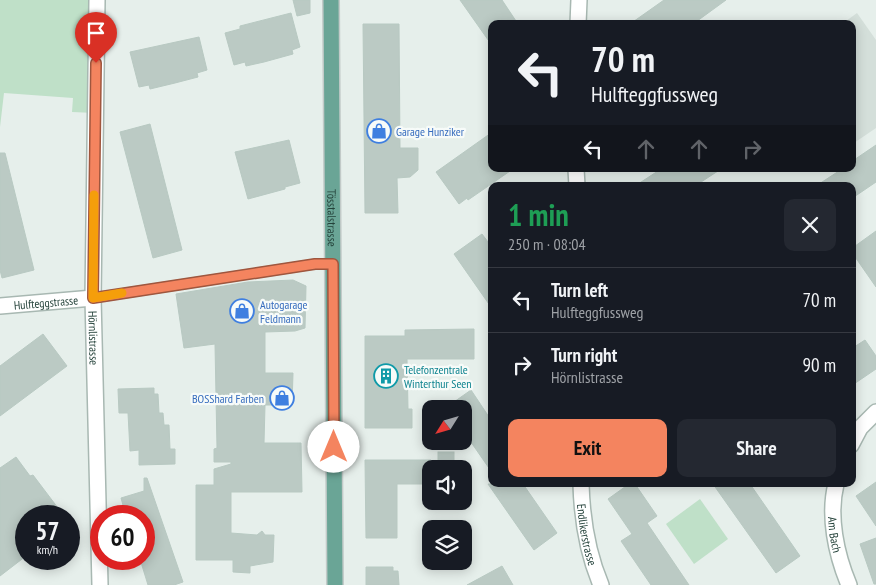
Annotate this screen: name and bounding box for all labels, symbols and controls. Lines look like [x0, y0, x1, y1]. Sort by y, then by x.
pin [75, 12, 117, 63]
icon: arrive [82, 19, 110, 47]
text: 70 m [591, 36, 655, 82]
icon: left [508, 40, 573, 105]
text: Hulfteggfussweg [591, 80, 718, 108]
shop icon: Garage Hunziker [366, 118, 392, 144]
place label: Garage Hunziker [396, 124, 465, 139]
icon: left [579, 135, 607, 163]
icon: ahead [632, 135, 660, 163]
icon: ahead [685, 135, 713, 163]
icon: right [738, 135, 766, 163]
street label: Tösstalstrasse [325, 189, 340, 247]
text: 1 min [508, 195, 569, 234]
button: close [784, 199, 836, 251]
text: 250 m · 08:04 [508, 234, 586, 254]
text: Turn left [551, 278, 608, 302]
icon: left [508, 286, 536, 314]
text: 70 m [803, 288, 836, 312]
street label: Hulfteggstrasse [13, 292, 79, 312]
place label: Autogarage Feldmann [260, 297, 308, 326]
shop icon: Autogarage Feldmann [229, 298, 255, 324]
text: Hulfteggfussweg [551, 302, 643, 322]
street label: Hörnlistrasse [86, 311, 102, 365]
text: Turn right [551, 343, 617, 367]
icon: right [508, 351, 536, 379]
text: 90 m [803, 353, 836, 377]
place label: Telefonzentrale Winterthur Seen [404, 362, 472, 391]
building icon: Telefonzentrale Winterthur Seen [373, 363, 399, 389]
text: Hörnlistrasse [551, 367, 623, 387]
shop icon: BOSShard Farben [269, 385, 295, 411]
place label: BOSShard Farben [192, 391, 264, 406]
north arrow [422, 400, 472, 450]
map controls [422, 400, 472, 570]
button: Exit [508, 419, 667, 477]
button: Share [677, 419, 836, 477]
position arrow [307, 420, 359, 472]
button: sound [422, 460, 472, 510]
street label: Endlikerstrasse [575, 503, 601, 567]
speed limit sign: 60 [90, 505, 155, 570]
text: 57 [36, 515, 59, 547]
street label: Am Bach [825, 516, 845, 554]
button: layers [422, 520, 472, 570]
text: km/h [37, 542, 58, 557]

